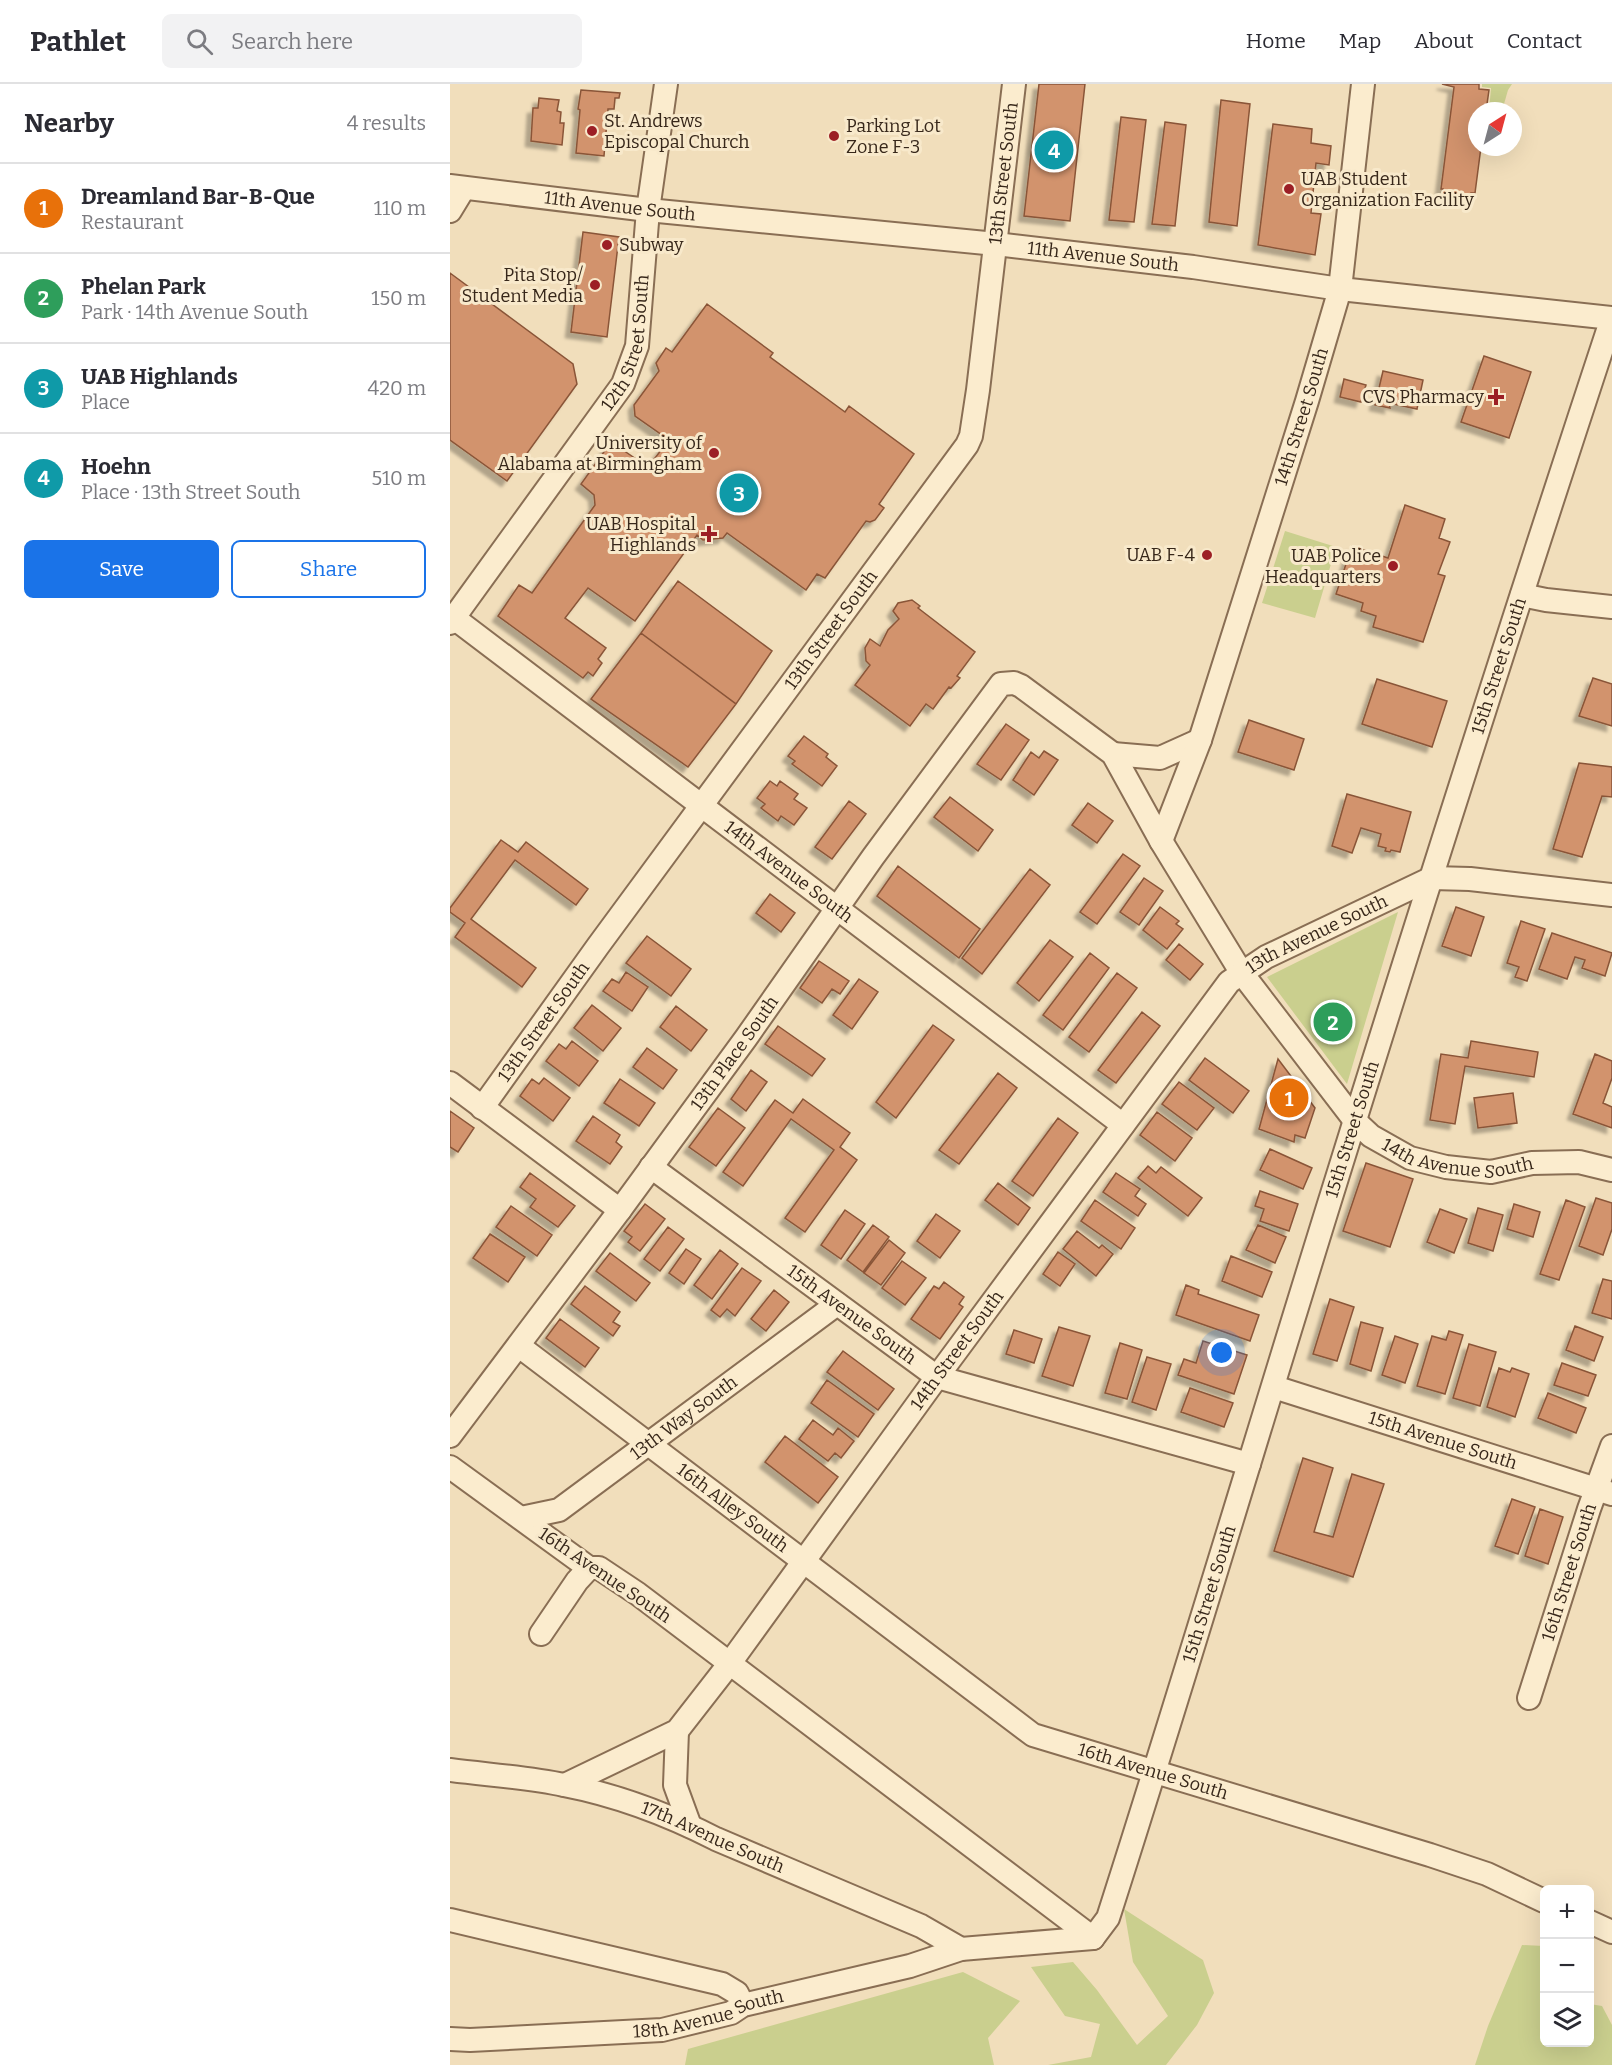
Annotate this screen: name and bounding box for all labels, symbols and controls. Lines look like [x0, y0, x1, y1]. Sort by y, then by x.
search box [162, 14, 582, 68]
text: Pathlet [30, 25, 126, 58]
icon: search [183, 25, 216, 58]
text: Search here [231, 28, 353, 55]
text: Home [1246, 28, 1306, 54]
text: Map [1339, 28, 1381, 54]
text: About [1414, 28, 1474, 54]
text: Contact [1507, 28, 1582, 54]
street label: 13th Street South [984, 101, 1023, 245]
north arrow [1468, 102, 1522, 156]
text: Nearby [24, 108, 114, 139]
place label: St. Andrews Episcopal Church [604, 110, 749, 153]
text: 4 results [347, 111, 426, 135]
place label: Parking Lot Zone F-3 [846, 115, 941, 158]
marker: St. Andrews Episcopal Church [585, 124, 599, 138]
pin: 4 [1034, 128, 1074, 172]
marker: Parking Lot Zone F-3 [827, 129, 841, 143]
place label: UAB Student Organization Facility [1301, 168, 1475, 211]
marker: UAB Student Organization Facility [1282, 182, 1296, 196]
text: Dreamland Bar-B-Que [81, 183, 315, 210]
street label: 11th Avenue South [543, 186, 697, 226]
text: 1 [39, 196, 48, 220]
text: 110 m [374, 196, 426, 220]
text: Restaurant [81, 210, 184, 234]
place label: Subway [619, 234, 684, 256]
street label: 11th Avenue South [1026, 237, 1180, 276]
marker: Subway [600, 238, 614, 252]
place label: Pita Stop/ Student Media [462, 264, 583, 307]
text: Phelan Park [81, 273, 206, 300]
street label: 12th Street South [596, 274, 654, 415]
marker: Pita Stop/ Student Media [588, 278, 602, 292]
text: 2 [38, 286, 49, 310]
text: 150 m [371, 286, 426, 310]
text: Park · 14th Avenue South [81, 300, 308, 324]
street label: 14th Street South [1270, 345, 1333, 489]
text: UAB Highlands [81, 363, 238, 390]
text: 3 [38, 376, 49, 400]
text: 420 m [368, 376, 426, 400]
place label: CVS Pharmacy [1362, 386, 1484, 408]
text: Place [81, 390, 130, 414]
marker: CVS Pharmacy [1489, 390, 1503, 404]
place label: University of Alabama at Birmingham [498, 432, 704, 475]
marker: University of Alabama at Birmingham [707, 446, 721, 460]
text: Hoehn [81, 453, 151, 480]
text: 4 [37, 466, 50, 490]
text: 510 m [372, 466, 426, 490]
pin: 3 [720, 470, 758, 516]
text: Place · 13th Street South [81, 480, 301, 504]
place label: UAB Hospital Highlands [586, 513, 696, 556]
marker: UAB Hospital Highlands [700, 525, 718, 543]
button: Save [24, 540, 219, 598]
button: Share [231, 540, 426, 598]
place label: UAB F-4 [1126, 544, 1195, 566]
place label: UAB Police Headquarters [1265, 545, 1381, 588]
marker: UAB F-4 [1200, 548, 1214, 562]
marker: UAB Police Headquarters [1386, 559, 1400, 573]
street label: 13th Street South [780, 566, 882, 694]
street label: 15th Street South [1467, 595, 1531, 737]
street label: 14th Avenue South [720, 816, 857, 927]
street label: 13th Avenue South [1242, 890, 1391, 978]
street label: 13th Street South [493, 957, 594, 1086]
street label: 13th Place South [686, 992, 783, 1115]
pin: 2 [1314, 1000, 1352, 1044]
street label: 15th Street South [1320, 1058, 1384, 1201]
pin: 1 [1270, 1076, 1308, 1120]
street label: 14th Avenue South [1378, 1134, 1535, 1183]
street label: 15th Avenue South [783, 1260, 921, 1369]
street label: 14th Street South [906, 1286, 1008, 1414]
your location [1207, 1338, 1236, 1367]
street label: 13th Way South [626, 1371, 741, 1464]
street label: 15th Avenue South [1366, 1407, 1520, 1474]
street label: 16th Alley South [673, 1458, 793, 1557]
street label: 16th Street South [1537, 1501, 1601, 1644]
street label: 16th Avenue South [534, 1522, 676, 1628]
street label: 15th Street South [1178, 1523, 1241, 1665]
street label: 16th Avenue South [1075, 1738, 1231, 1804]
street label: 17th Avenue South [638, 1796, 788, 1878]
map controls [1540, 1885, 1594, 2047]
button: + [1540, 1885, 1594, 1939]
button: − [1540, 1939, 1594, 1993]
street label: 18th Avenue South [632, 1985, 786, 2043]
button: layers [1540, 1993, 1594, 2047]

